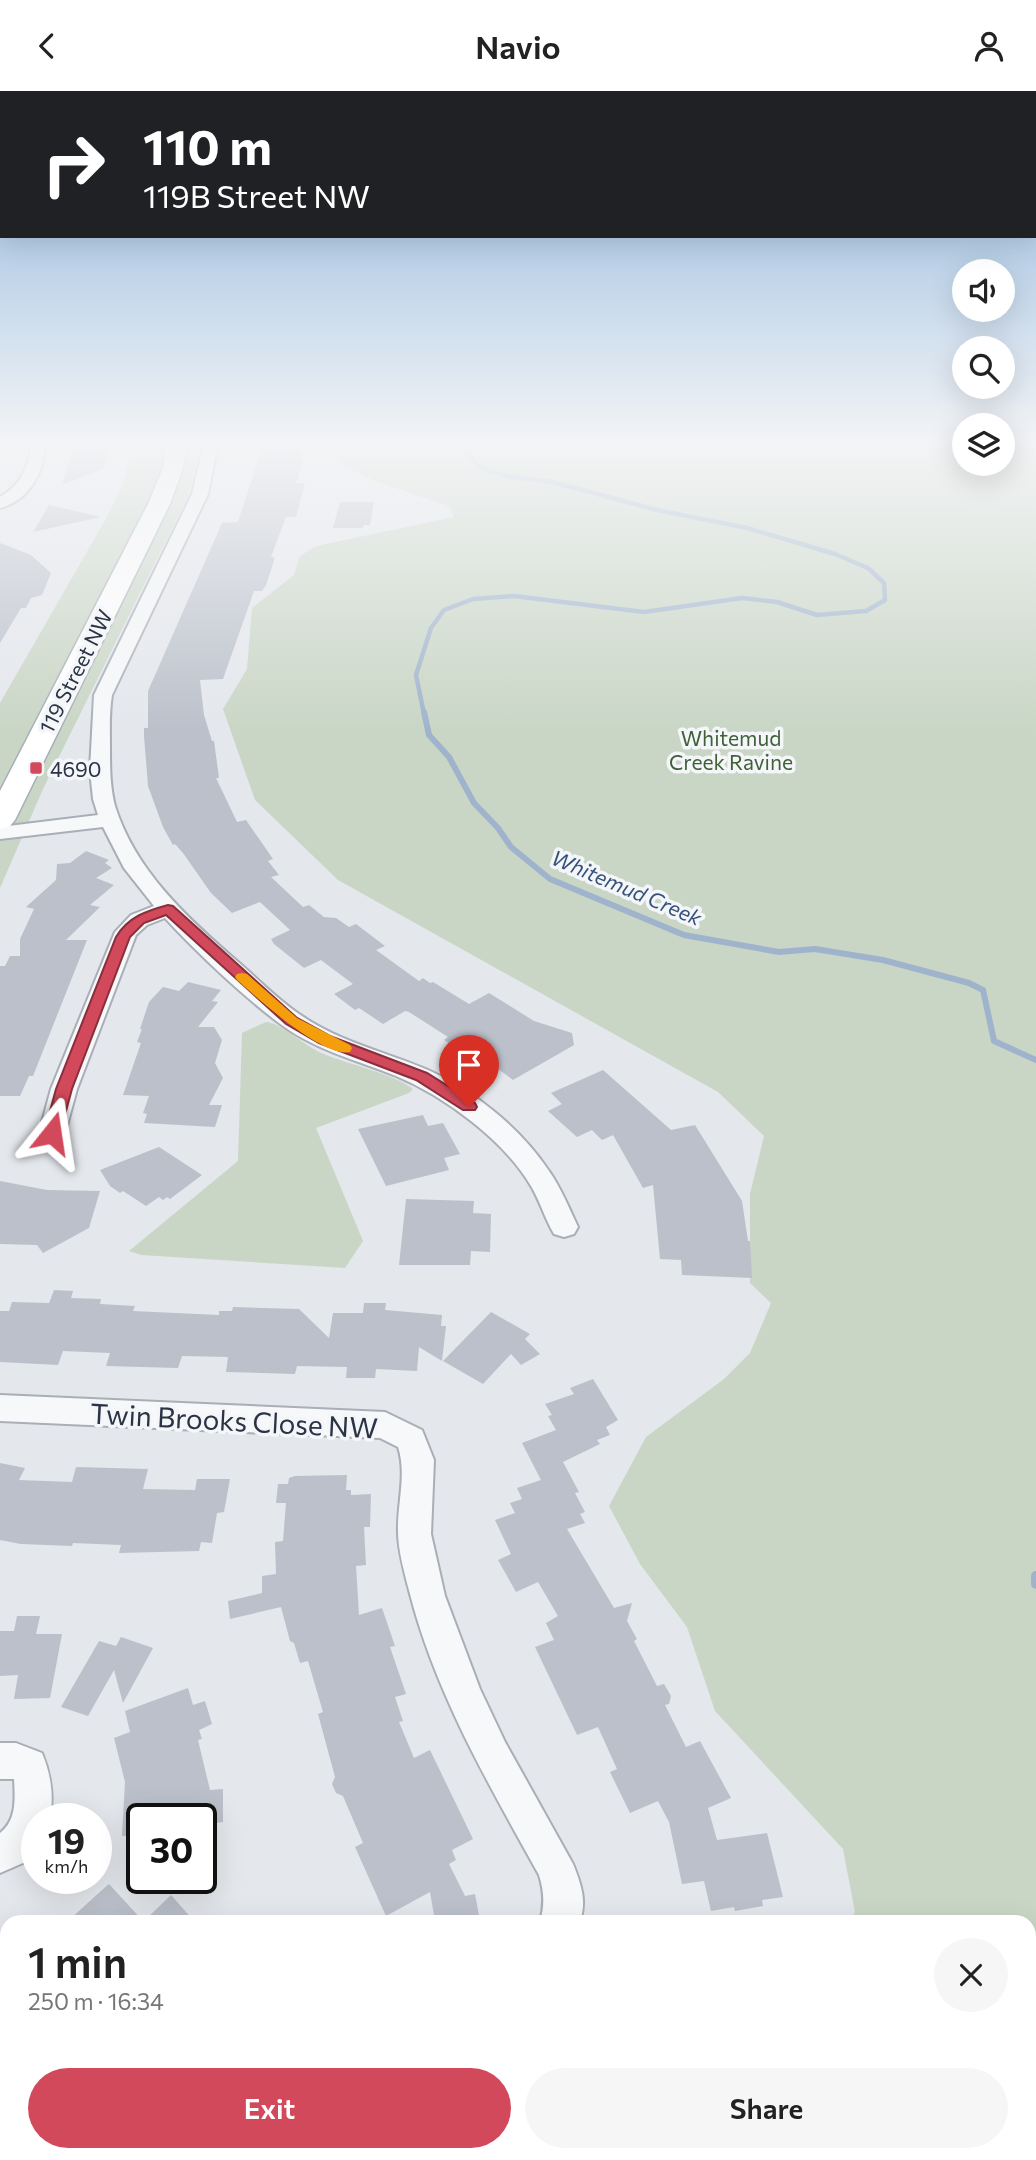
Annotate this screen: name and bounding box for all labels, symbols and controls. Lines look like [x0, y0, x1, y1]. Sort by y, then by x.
text: Navio [475, 26, 561, 66]
icon: back [28, 27, 66, 65]
icon: person [970, 27, 1008, 65]
text: 110 m [143, 115, 272, 175]
icon: right [28, 119, 119, 210]
text: 119B Street NW [143, 175, 370, 215]
map controls [952, 259, 1015, 476]
button: sound [952, 259, 1015, 322]
button: search [952, 336, 1015, 399]
button: layers [952, 413, 1015, 476]
street label: 119 Street NW [33, 605, 117, 737]
park label: Whitemud Creek Ravine [669, 725, 793, 774]
place label: 4690 [50, 756, 102, 781]
marker: 4690 [28, 760, 44, 776]
water label: Whitemud Creek [548, 844, 706, 930]
pin [439, 1035, 499, 1107]
icon: arrive [450, 1046, 488, 1084]
position arrow [15, 1096, 89, 1170]
street label: Twin Brooks Close NW [89, 1395, 379, 1445]
speed limit sign: 30 [126, 1803, 217, 1894]
text: 19 [48, 1818, 85, 1861]
text: km/h [45, 1855, 88, 1877]
text: 1 min [28, 1935, 127, 1987]
button: close [934, 1938, 1008, 2012]
text: 250 m · 16:34 [28, 1987, 164, 2015]
button: Exit [28, 2068, 511, 2148]
button: Share [525, 2068, 1008, 2148]

